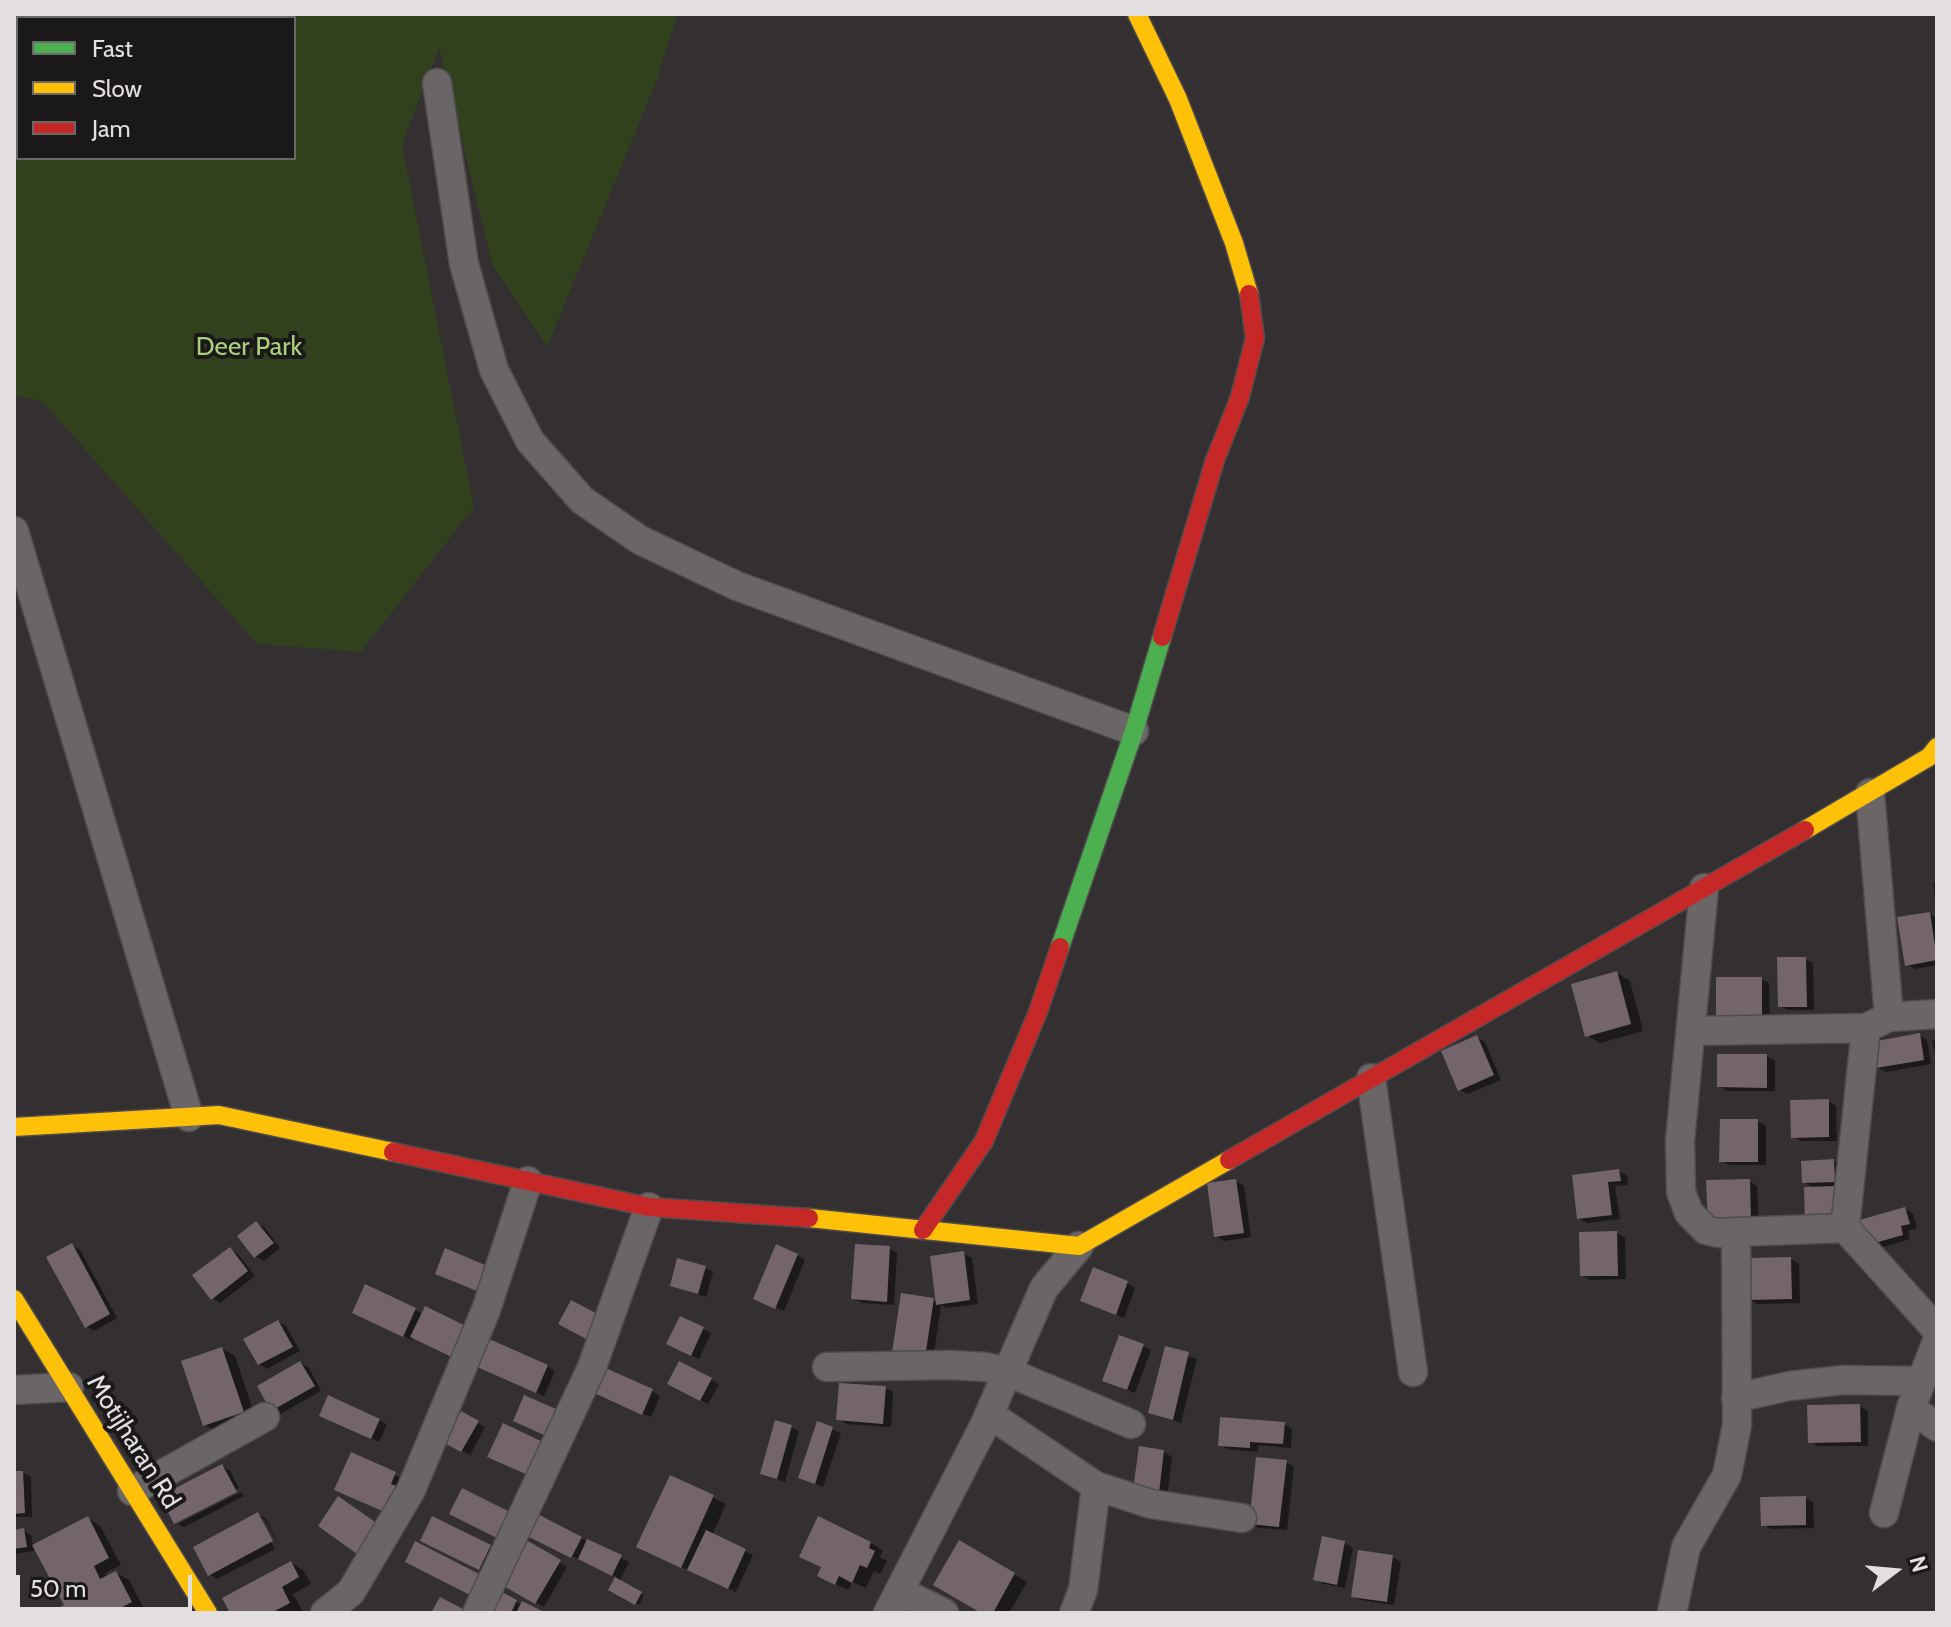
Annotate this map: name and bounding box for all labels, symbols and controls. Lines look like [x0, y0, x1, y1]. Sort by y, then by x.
legend [16, 16, 296, 160]
text: Fast [92, 34, 133, 63]
text: Slow [92, 74, 142, 103]
text: Jam [92, 114, 130, 143]
park label: Deer Park [196, 331, 302, 363]
street label: Motijharan Rd [80, 1369, 186, 1515]
north arrow [1855, 1531, 1935, 1611]
text: N [1903, 1553, 1934, 1575]
scale bar [20, 1559, 196, 1609]
text: 50 m [30, 1574, 86, 1603]

